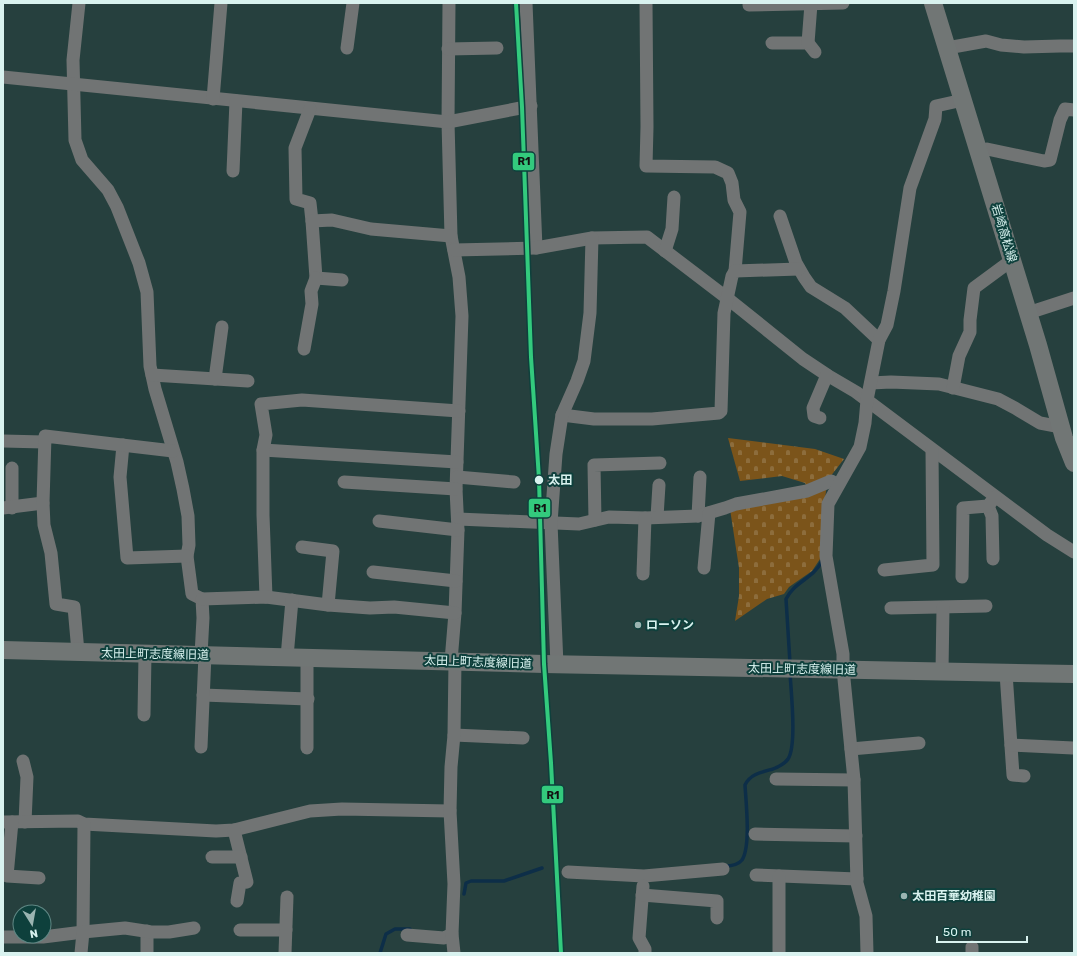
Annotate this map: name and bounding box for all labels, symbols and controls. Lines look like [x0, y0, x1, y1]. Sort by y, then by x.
line badge: R1 [512, 152, 535, 171]
text: R1 [517, 155, 531, 168]
street label: 岩崎高松線 [989, 202, 1019, 264]
place label: 太田 [548, 473, 572, 487]
marker: 太田 [533, 474, 545, 486]
line badge: R1 [528, 498, 551, 518]
text: R1 [533, 502, 547, 515]
place label: ローソン [646, 618, 694, 632]
marker: ローソン [633, 620, 643, 630]
street label: 太田上町志度線旧道 [101, 646, 209, 662]
street label: 太田上町志度線旧道 [424, 653, 532, 671]
street label: 太田上町志度線旧道 [748, 661, 856, 677]
line badge: R1 [541, 785, 564, 804]
text: R1 [546, 789, 560, 802]
place label: 太田百華幼稚園 [912, 889, 996, 903]
marker: 太田百華幼稚園 [899, 891, 909, 901]
north arrow [12, 904, 52, 944]
scale bar [937, 918, 1027, 944]
text: 50 m [943, 925, 971, 939]
text: N [29, 926, 39, 940]

